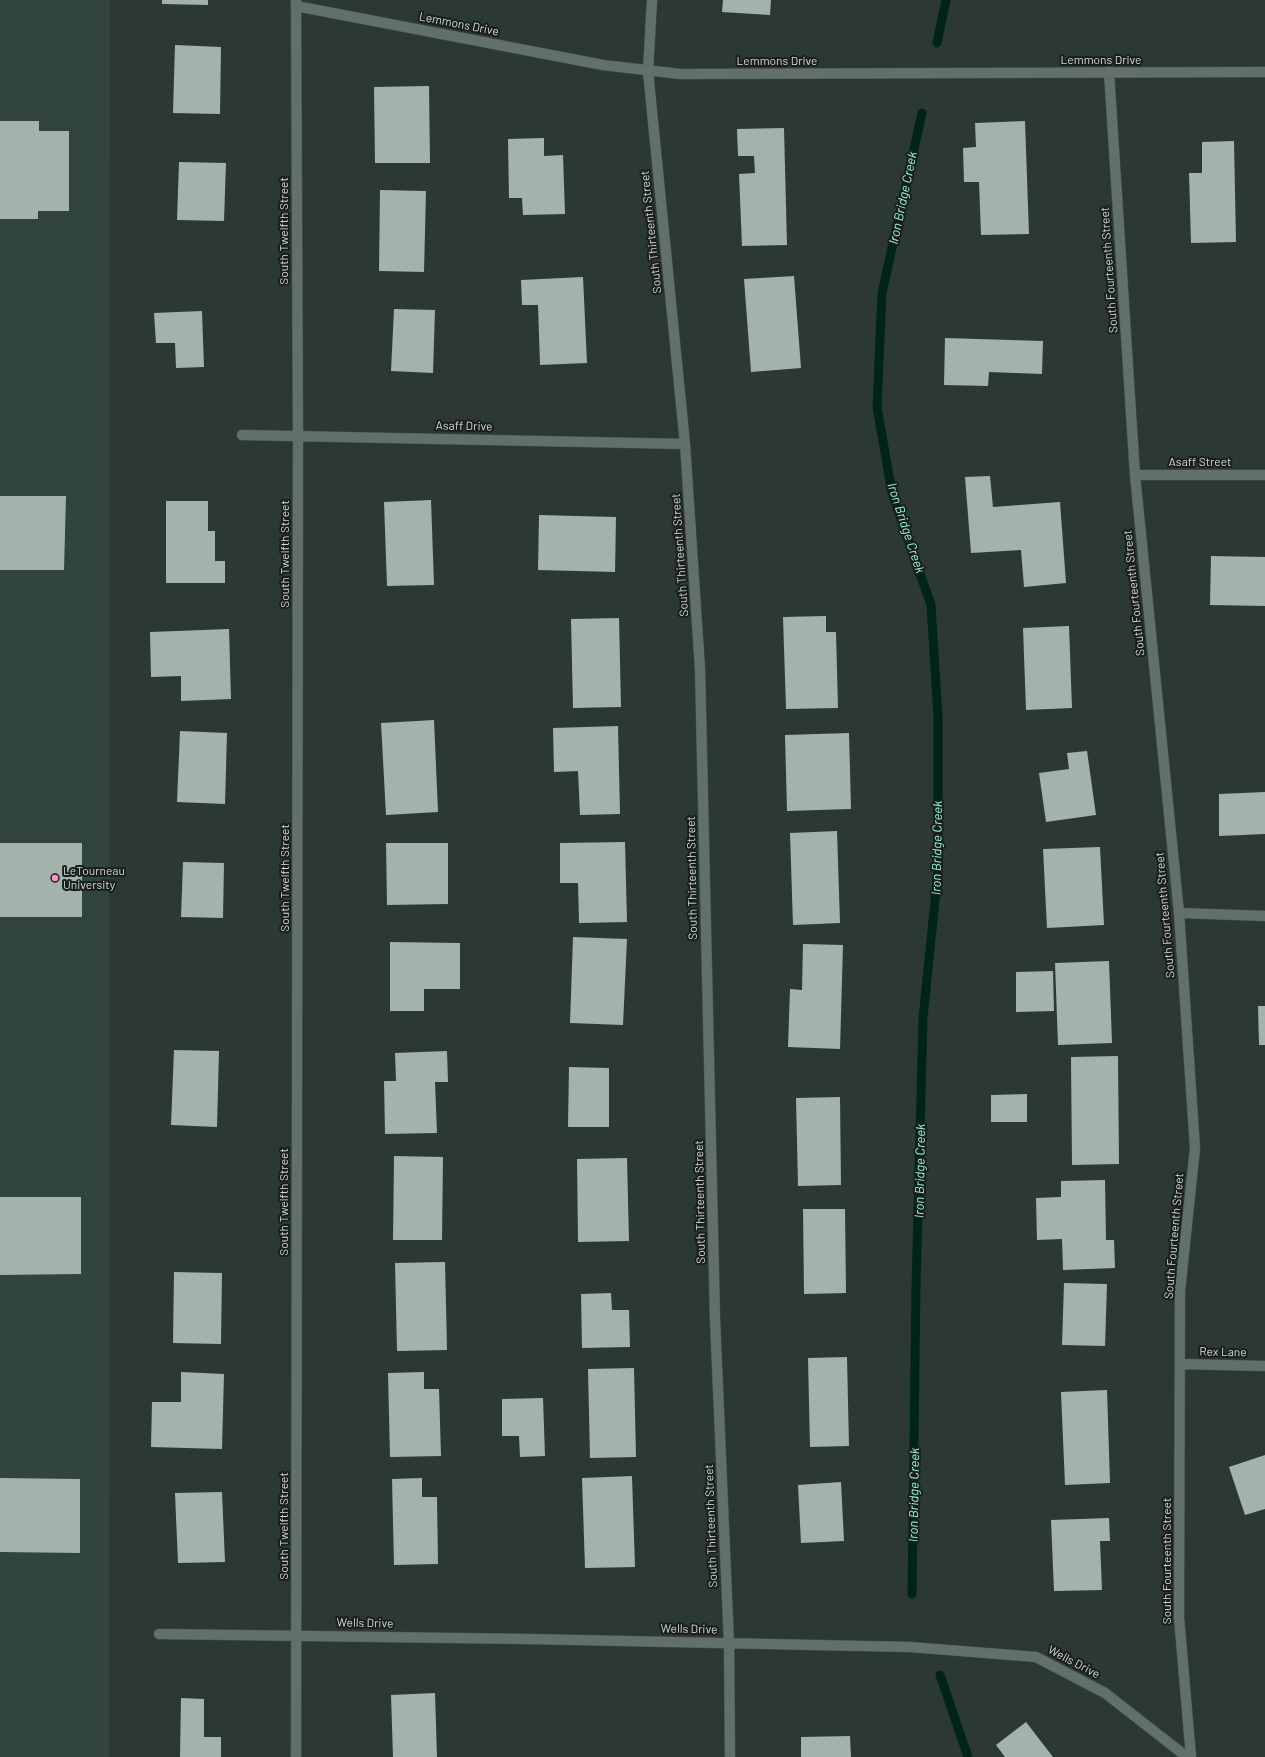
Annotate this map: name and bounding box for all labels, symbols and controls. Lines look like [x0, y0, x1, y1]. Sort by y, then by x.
street label: Lemmons Drive [418, 9, 500, 39]
street label: Lemmons Drive [1061, 53, 1141, 67]
street label: Lemmons Drive [737, 54, 817, 68]
water label: Iron Bridge Creek [886, 150, 920, 246]
street label: South Thirteenth Street [637, 170, 665, 294]
street label: South Twelfth Street [277, 177, 291, 285]
street label: South Fourteenth Street [1097, 206, 1121, 334]
street label: Asaff Drive [435, 418, 493, 434]
street label: Asaff Street [1169, 455, 1231, 469]
water label: Iron Bridge Creek [884, 481, 928, 575]
street label: South Thirteenth Street [669, 493, 691, 617]
street label: South Twelfth Street [278, 500, 292, 608]
street label: South Fourteenth Street [1120, 529, 1148, 657]
water label: Iron Bridge Creek [928, 801, 946, 895]
street label: South Thirteenth Street [684, 816, 700, 940]
street label: South Twelfth Street [278, 824, 292, 932]
street label: South Fourteenth Street [1152, 851, 1178, 979]
place label: LeTourneau University [63, 864, 125, 892]
marker: LeTourneau University [50, 873, 60, 883]
water label: Iron Bridge Creek [911, 1124, 929, 1218]
street label: South Thirteenth Street [692, 1140, 708, 1264]
street label: South Twelfth Street [277, 1148, 291, 1256]
street label: South Fourteenth Street [1161, 1172, 1187, 1300]
street label: Rex Lane [1199, 1344, 1247, 1360]
water label: Iron Bridge Creek [905, 1448, 923, 1542]
street label: South Thirteenth Street [702, 1464, 720, 1588]
street label: South Twelfth Street [277, 1472, 291, 1580]
street label: South Fourteenth Street [1160, 1498, 1174, 1624]
street label: Wells Drive [336, 1615, 394, 1631]
street label: Wells Drive [660, 1621, 718, 1637]
street label: Wells Drive [1046, 1642, 1102, 1682]

